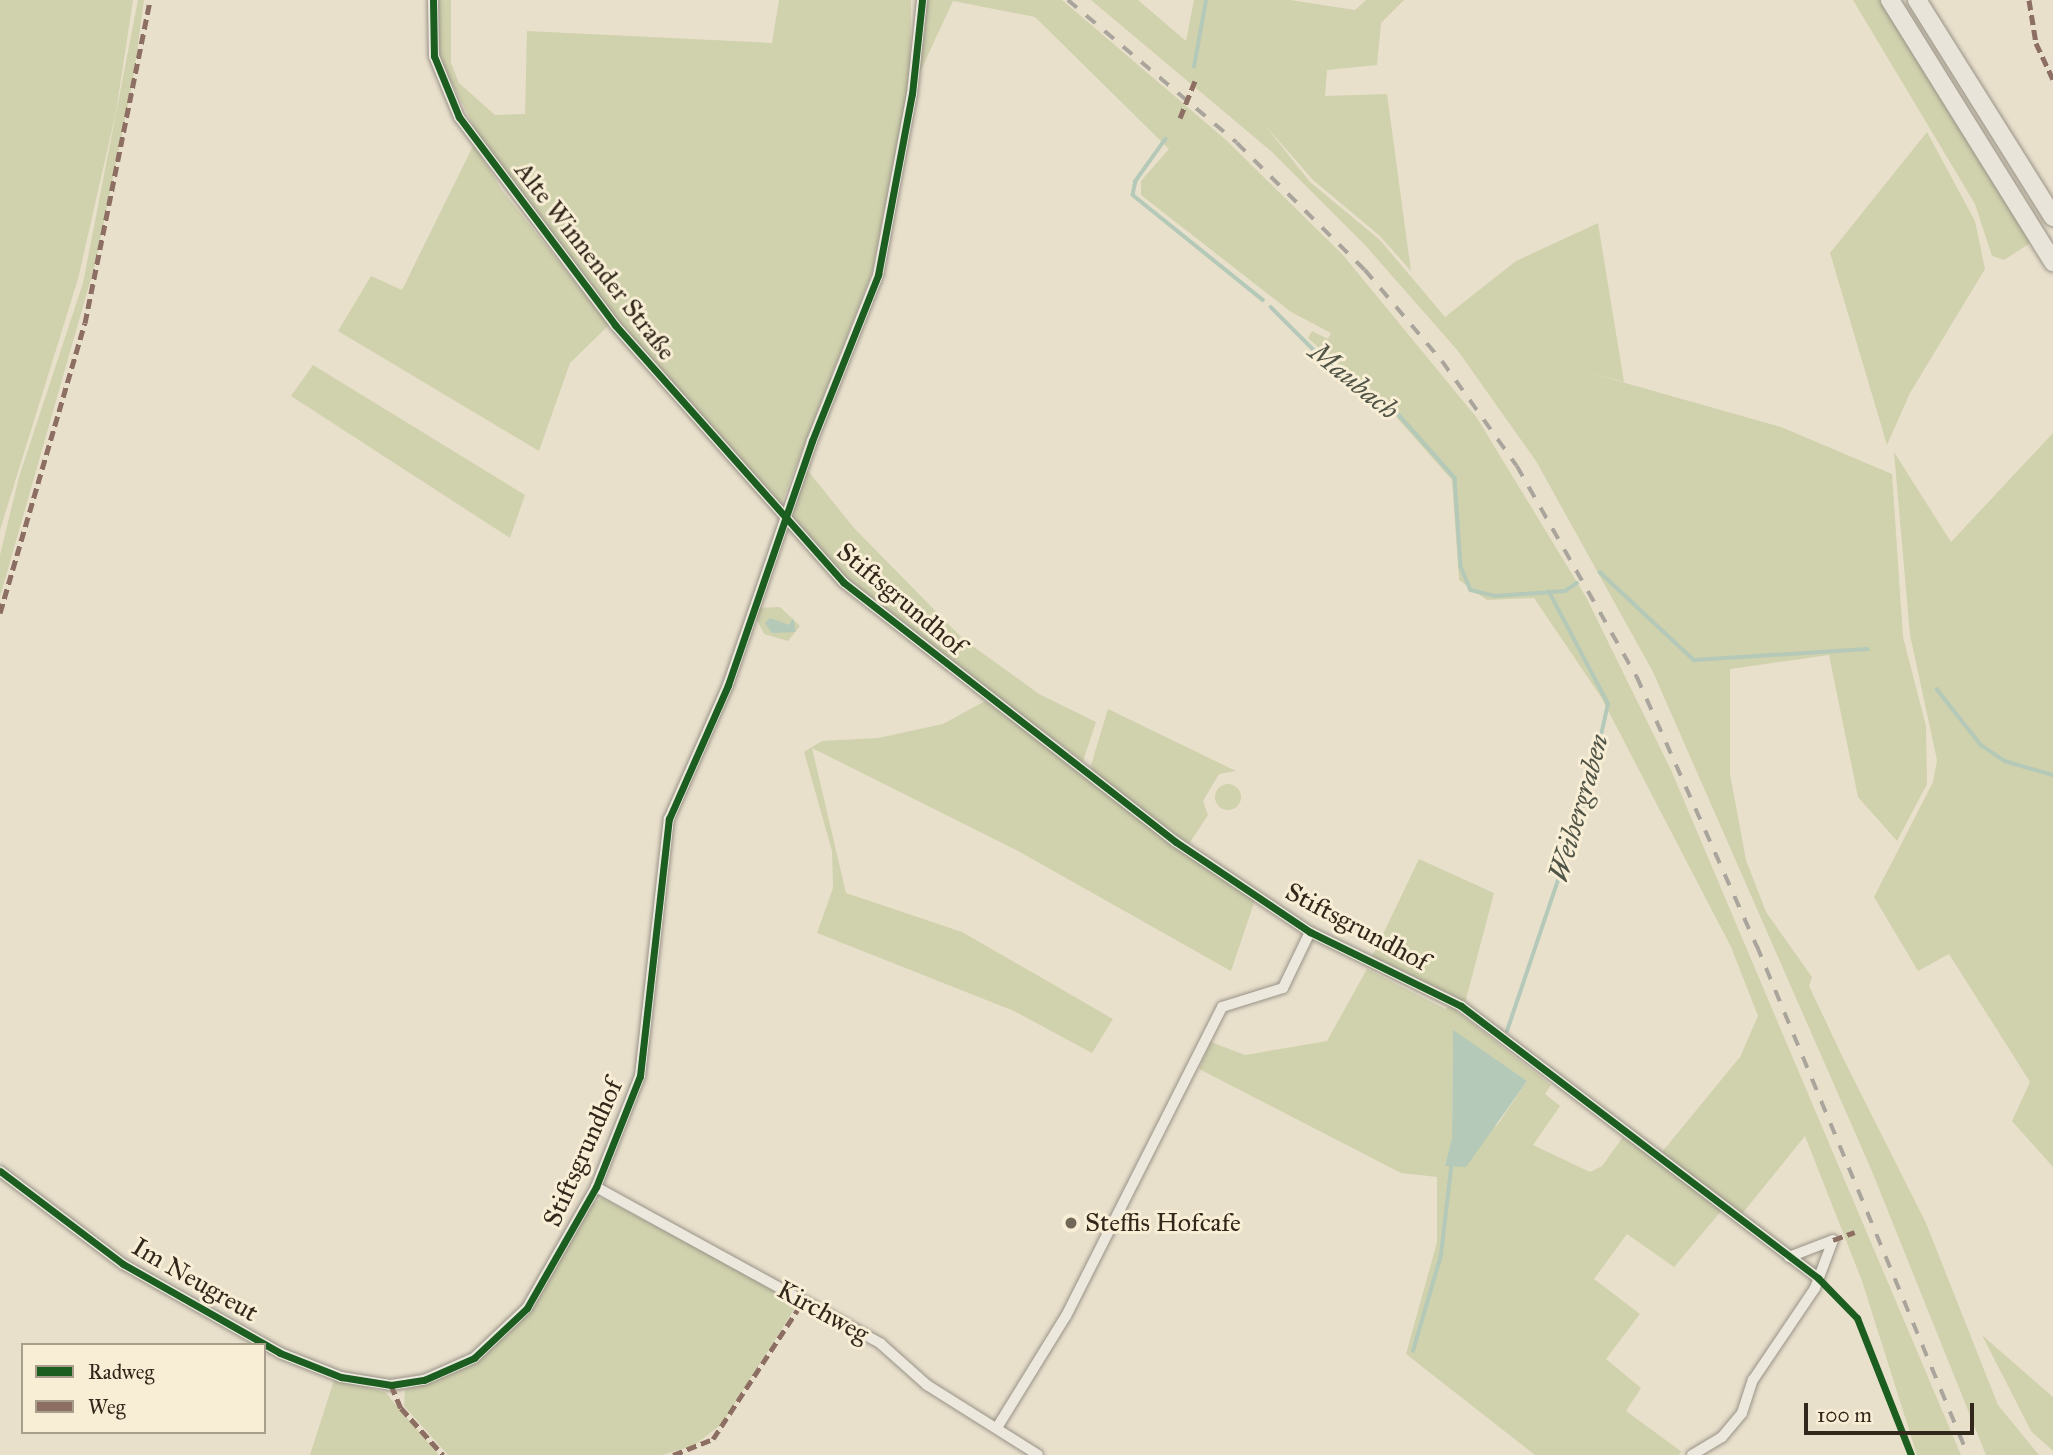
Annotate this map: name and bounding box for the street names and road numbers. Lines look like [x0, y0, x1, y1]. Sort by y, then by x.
street label: Alte Winnender Straße [508, 156, 682, 366]
street label: Stiftsgrundhof [830, 536, 972, 662]
street label: Stiftsgrundhof [1280, 876, 1434, 978]
street label: Stiftsgrundhof [537, 1074, 629, 1232]
street label: Im Neugreut [126, 1231, 264, 1329]
street label: Kirchweg [772, 1274, 874, 1350]

